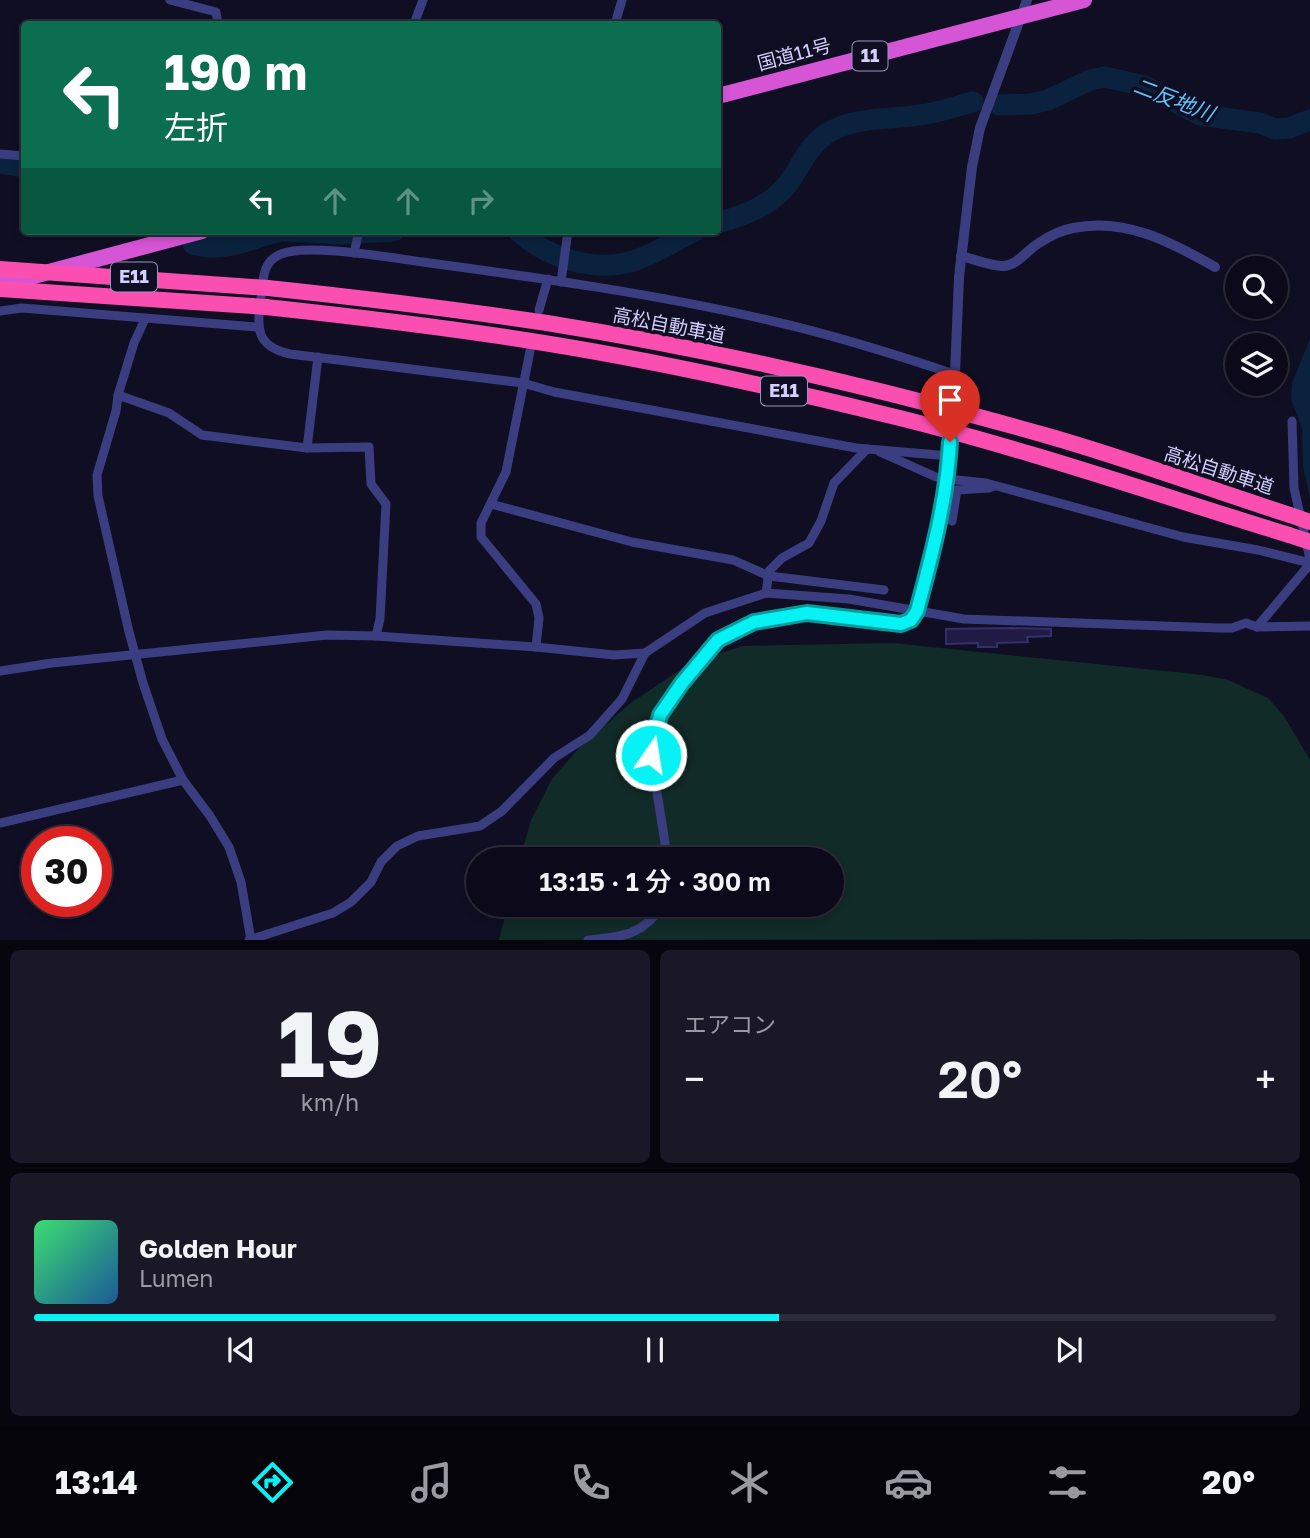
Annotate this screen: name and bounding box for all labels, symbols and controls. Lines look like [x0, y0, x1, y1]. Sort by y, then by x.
street label: 国道11号 [754, 33, 833, 74]
text: 190 m [164, 42, 307, 101]
road number: 11 [852, 42, 888, 70]
icon: left [49, 49, 140, 140]
water label: 二反地川 [1130, 72, 1220, 127]
text: 左折 [164, 108, 228, 146]
icon: left [243, 182, 281, 220]
icon: ahead [316, 182, 354, 220]
icon: ahead [389, 182, 427, 220]
icon: right [462, 182, 500, 220]
map controls [1225, 256, 1288, 396]
button: search [1225, 256, 1288, 319]
road number: E11 [111, 262, 157, 292]
street label: 高松自動車道 [611, 302, 727, 347]
button: layers [1225, 333, 1288, 396]
pin [920, 370, 980, 442]
road number: E11 [761, 376, 807, 405]
icon: arrive [931, 381, 969, 419]
street label: 高松自動車道 [1161, 441, 1277, 498]
position arrow [614, 718, 688, 792]
speed limit sign: 30 [21, 826, 112, 917]
text: 13:15 · 1 分 · 300 m [539, 866, 771, 897]
text: 19 [278, 988, 382, 1097]
text: エアコン [684, 1010, 776, 1038]
text: 20° [938, 1047, 1022, 1109]
text: − [684, 1056, 705, 1101]
text: + [1255, 1056, 1276, 1101]
text: km/h [301, 1088, 359, 1116]
text: Golden Hour [139, 1233, 297, 1264]
text: Lumen [139, 1264, 213, 1292]
icon: previous [222, 1331, 260, 1369]
icon: pause [636, 1331, 674, 1369]
icon: next [1050, 1331, 1088, 1369]
icon: directions [248, 1458, 297, 1507]
icon: music [407, 1458, 456, 1507]
icon: phone [566, 1458, 615, 1507]
icon: climate [725, 1458, 774, 1507]
icon: car [884, 1458, 933, 1507]
icon: filters [1043, 1458, 1092, 1507]
text: 13:14 [55, 1463, 138, 1501]
text: 20° [1202, 1463, 1255, 1501]

